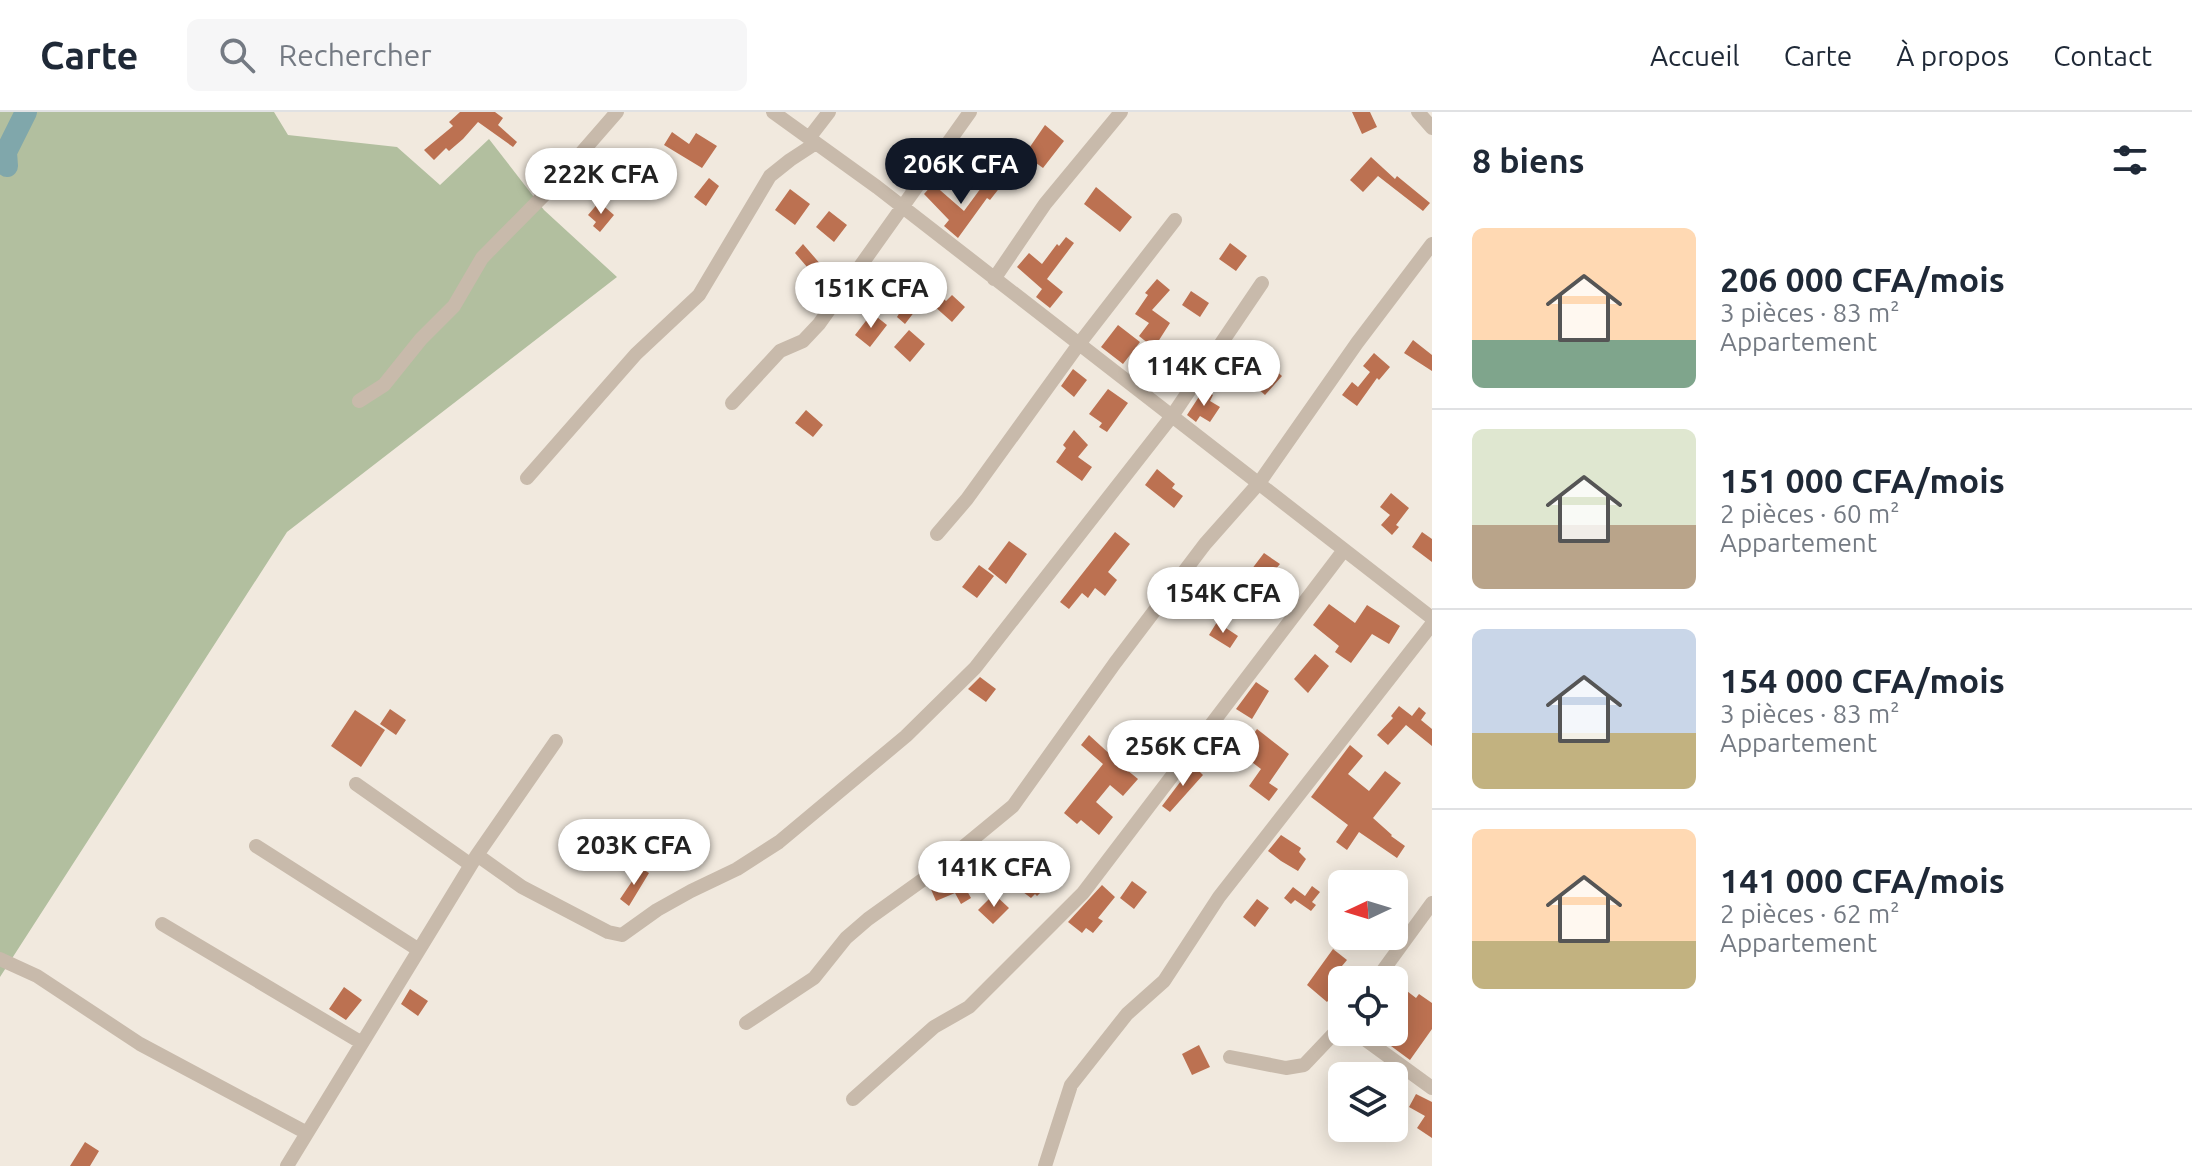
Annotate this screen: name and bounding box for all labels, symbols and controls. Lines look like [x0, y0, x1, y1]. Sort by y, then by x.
search box [187, 19, 747, 91]
icon: search [215, 33, 259, 77]
text: Carte [40, 34, 139, 76]
text: Rechercher [279, 38, 432, 72]
text: Accueil [1650, 40, 1740, 71]
text: Carte [1784, 40, 1852, 71]
text: À propos [1896, 40, 2009, 71]
text: Contact [2053, 40, 2152, 71]
pin: 206K CFA [878, 138, 1044, 206]
icon: filters [2108, 138, 2152, 182]
text: 8 biens [1472, 141, 1585, 179]
pin: 222K CFA [518, 148, 684, 216]
text: 206K CFA [903, 149, 1019, 178]
text: 222K CFA [543, 159, 659, 188]
icon: home [1536, 260, 1632, 356]
text: 206 000 CFA/mois [1720, 260, 2005, 298]
pin: 151K CFA [788, 262, 954, 330]
text: 151K CFA [813, 273, 929, 302]
text: 3 pièces · 83 m² [1720, 298, 1900, 327]
text: Appartement [1720, 327, 1877, 356]
pin: 114K CFA [1121, 340, 1287, 408]
text: 114K CFA [1146, 351, 1262, 380]
icon: home [1536, 461, 1632, 557]
text: 151 000 CFA/mois [1720, 461, 2005, 499]
text: 2 pièces · 60 m² [1720, 499, 1900, 528]
text: Appartement [1720, 528, 1877, 557]
pin: 154K CFA [1140, 567, 1306, 635]
text: 154K CFA [1165, 578, 1281, 607]
icon: home [1536, 661, 1632, 757]
text: 154 000 CFA/mois [1720, 661, 2005, 699]
text: 3 pièces · 83 m² [1720, 699, 1900, 728]
pin: 256K CFA [1100, 720, 1266, 788]
text: Appartement [1720, 728, 1877, 757]
text: 256K CFA [1125, 731, 1241, 760]
pin: 203K CFA [551, 819, 717, 887]
text: 203K CFA [576, 830, 692, 859]
pin: 141K CFA [911, 841, 1077, 909]
text: 141K CFA [936, 852, 1052, 881]
icon: home [1536, 861, 1632, 957]
text: 141 000 CFA/mois [1720, 861, 2005, 899]
north arrow [1328, 870, 1408, 950]
map controls [1328, 870, 1408, 1142]
text: 2 pièces · 62 m² [1720, 899, 1900, 928]
text: Appartement [1720, 928, 1877, 957]
button: locate [1328, 966, 1408, 1046]
button: layers [1328, 1062, 1408, 1142]

